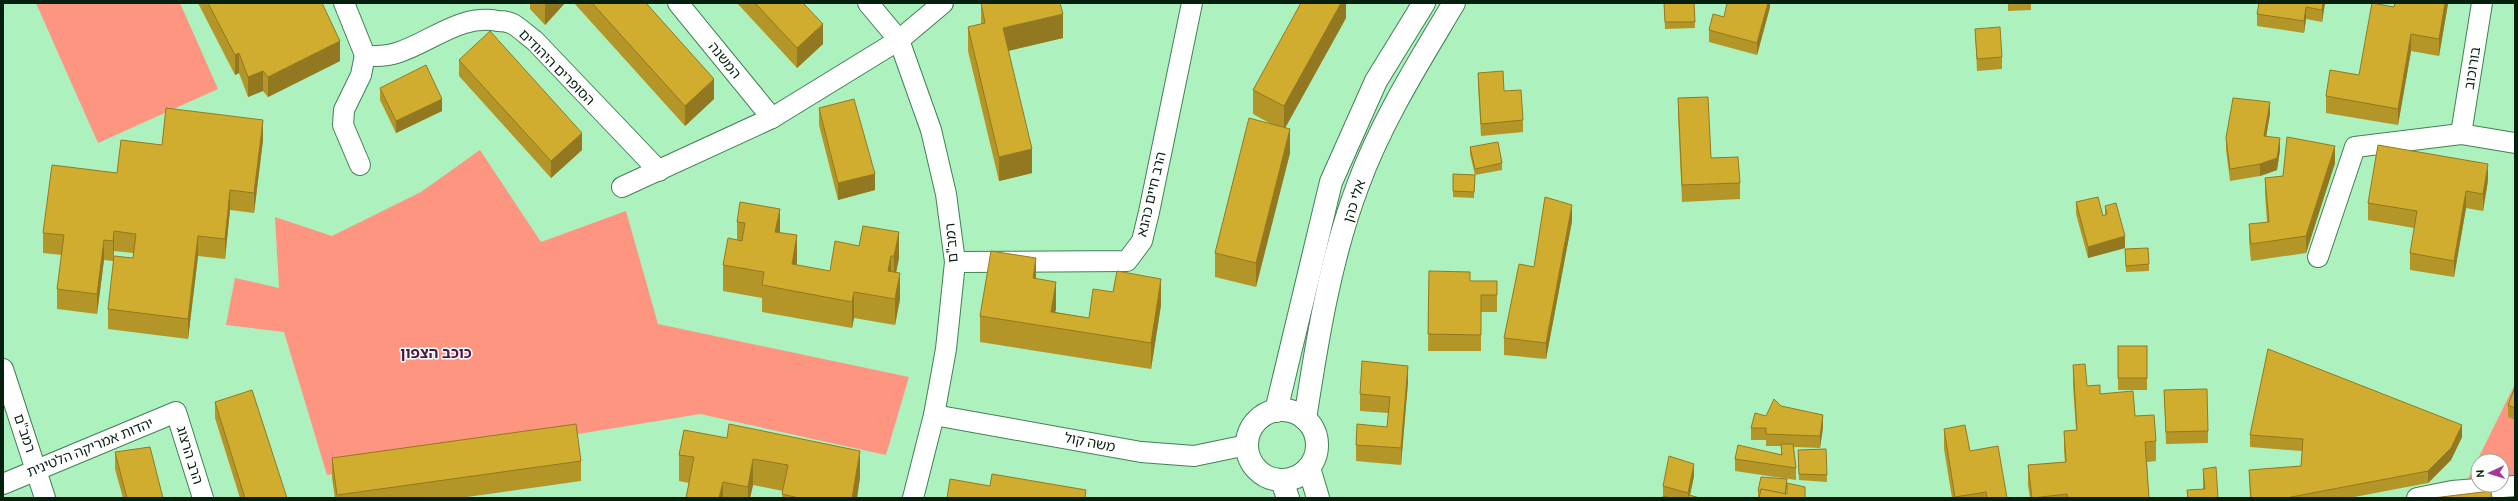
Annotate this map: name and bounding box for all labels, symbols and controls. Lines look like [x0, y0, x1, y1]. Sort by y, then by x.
street label: הסופרים היהודים [516, 26, 598, 108]
street label: המשנה [705, 39, 745, 81]
street label: בורוכוב [2461, 46, 2483, 90]
street label: הרב חיים כהנא [1133, 150, 1169, 238]
street label: אלי כהן [1340, 177, 1368, 224]
street label: רמב"ם [941, 223, 961, 263]
district label: כוכב הצפון [400, 344, 472, 361]
street label: רמב"ם [11, 412, 39, 454]
street label: יהדות אמריקה הלטינית [24, 414, 156, 480]
street label: הרב הרצוג [174, 424, 206, 486]
street label: משה קול [1063, 429, 1117, 455]
north arrow [2470, 453, 2510, 493]
text: N [2474, 469, 2486, 478]

